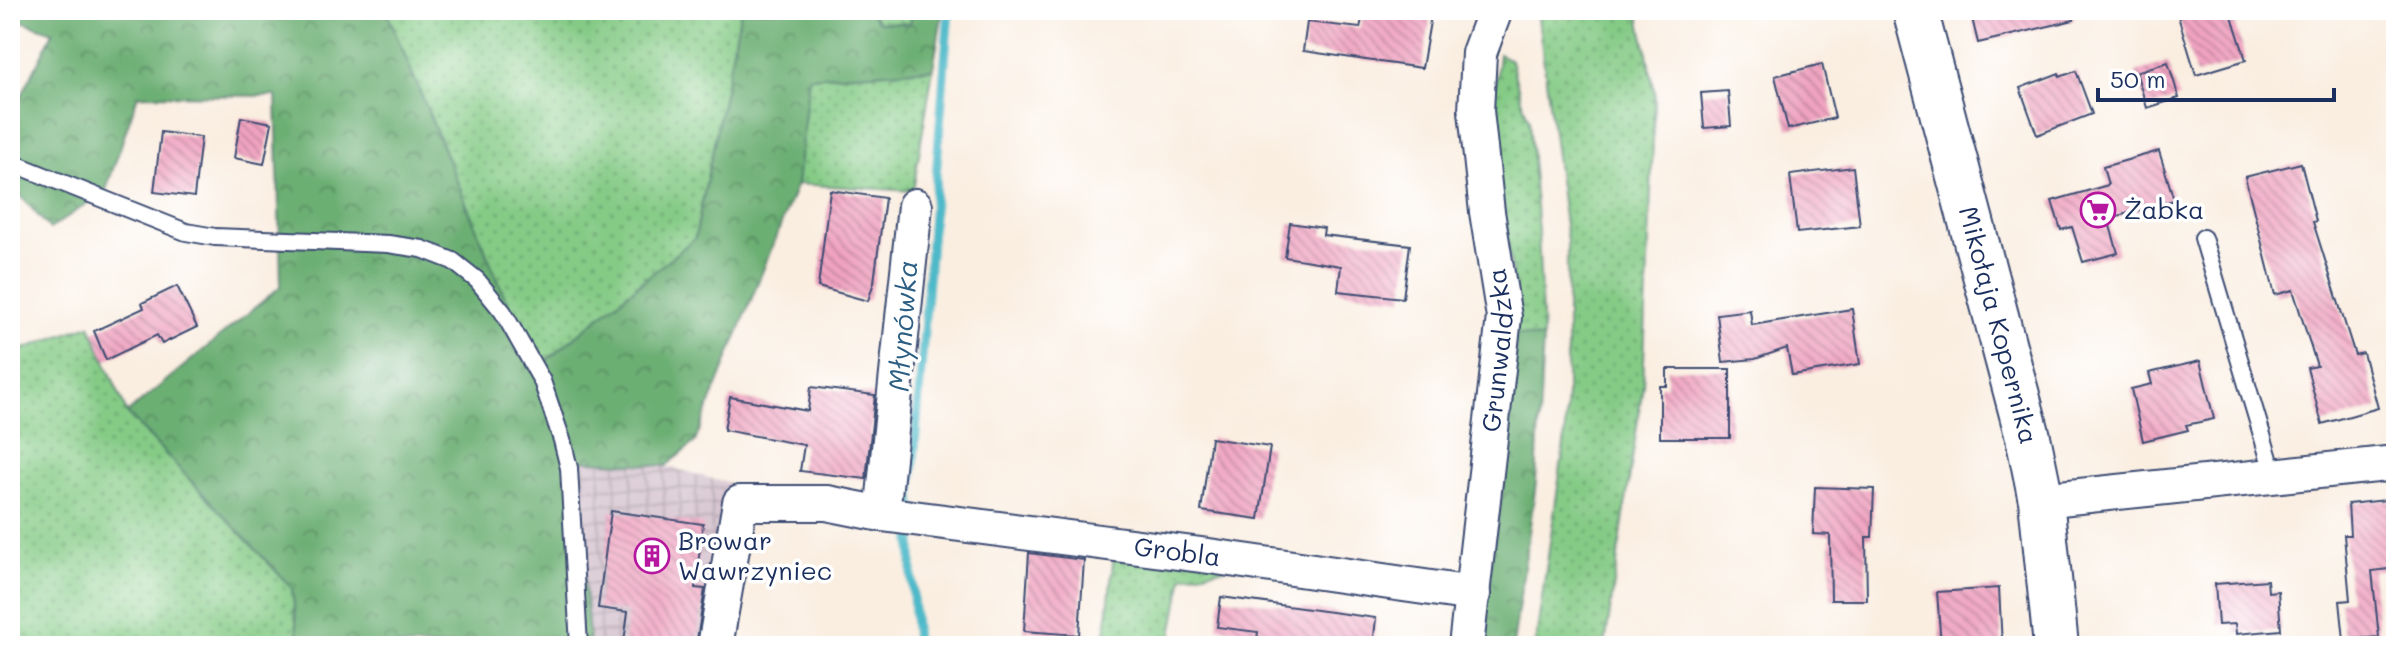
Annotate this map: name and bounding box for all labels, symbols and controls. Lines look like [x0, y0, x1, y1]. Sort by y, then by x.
scale bar [2098, 52, 2334, 102]
text: 50 m [2110, 63, 2166, 94]
supermarket icon: Żabka [2079, 191, 2117, 229]
place label: Żabka [2124, 192, 2204, 226]
street label: Mikołaja Kopernika [1952, 202, 2047, 447]
water label: Młynówka [879, 259, 925, 393]
street label: Grunwaldzka [1473, 266, 1520, 434]
place label: Browar Wawrzyniec [678, 523, 832, 587]
street label: Grobla [1132, 529, 1223, 573]
building icon: Browar Wawrzyniec [633, 537, 671, 575]

